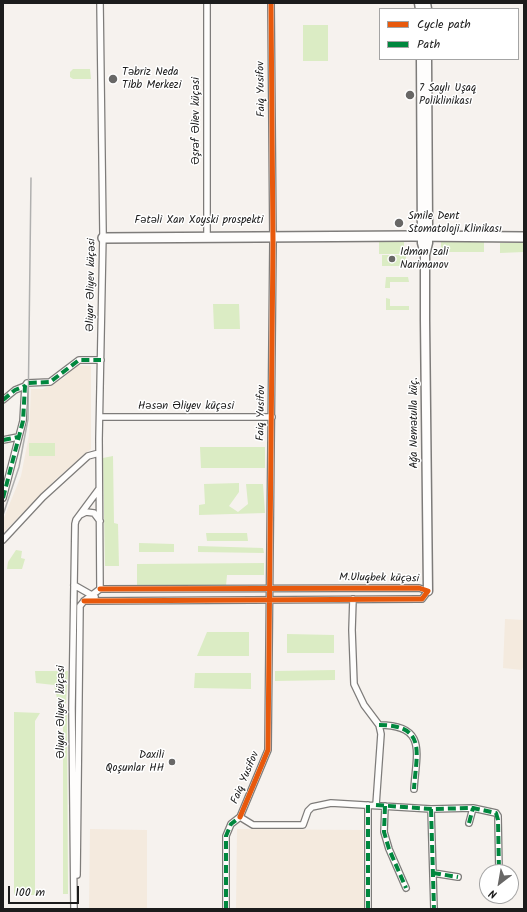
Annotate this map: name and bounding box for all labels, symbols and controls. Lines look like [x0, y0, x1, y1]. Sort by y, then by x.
legend [379, 8, 519, 60]
text: Cycle path [417, 15, 471, 34]
text: Path [417, 35, 440, 54]
street label: Faiq Yusifov [255, 61, 269, 117]
place label: Təbriz Neda Tibb Merkezi [122, 66, 181, 92]
marker: Təbriz Neda Tibb Merkezi [107, 73, 119, 85]
street label: Əşrəf Əliev küçəsi [190, 77, 204, 165]
place label: 7 Saylı Uşaq Poliklinikası [419, 82, 476, 108]
marker: 7 Saylı Uşaq Poliklinikası [404, 89, 416, 101]
place label: Smile Dent Stomatoloji Klinikası [408, 210, 502, 236]
street label: Fətəli Xan Xoyski prospekti [135, 214, 263, 228]
marker: Smile Dent Stomatoloji Klinikası [393, 217, 405, 229]
street label: Əliyar Əliyev küçəsi [85, 238, 99, 332]
place label: Idman zali Narimanov [400, 246, 448, 272]
marker: Idman zali Narimanov [387, 254, 397, 264]
street label: Ağa Nemətulla küç. [408, 377, 422, 469]
street label: Faiq Yusifov [255, 385, 269, 441]
street label: Həsən Əliyev küçəsi [138, 400, 234, 414]
street label: M.Uluqbek küçəsi [339, 572, 419, 586]
street label: Əliyar Əliyev küçəsi [55, 665, 69, 759]
place label: Daxili Qoşunlar HH [105, 749, 164, 775]
street label: Faiq Yusifov [229, 750, 263, 806]
marker: Daxili Qoşunlar HH [167, 757, 177, 767]
north arrow [479, 864, 519, 904]
scale bar [10, 878, 81, 904]
text: 100 m [15, 883, 45, 902]
text: N [486, 884, 501, 903]

